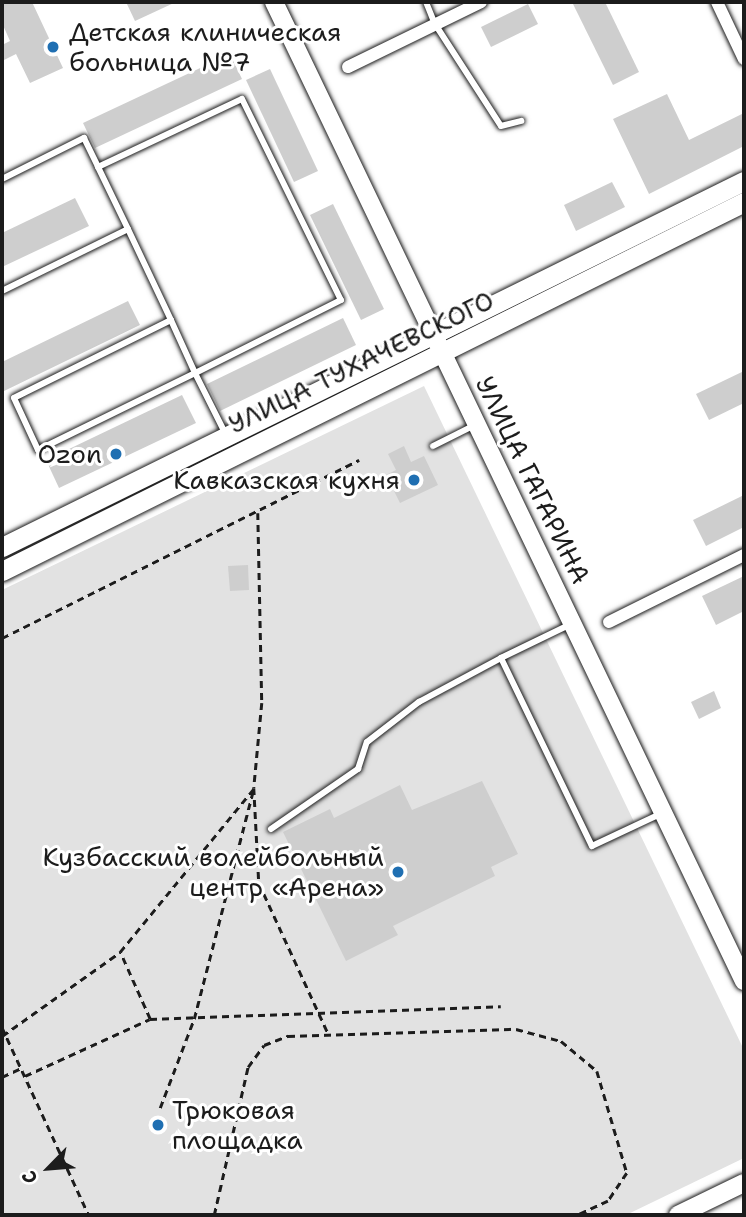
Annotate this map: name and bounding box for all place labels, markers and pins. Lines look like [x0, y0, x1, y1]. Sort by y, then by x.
place label: Детская клиническая больница №7 [69, 16, 342, 78]
marker: Детская клиническая больница №7 [43, 37, 63, 57]
place label: Ozon [37, 438, 102, 470]
marker: Ozon [108, 446, 124, 462]
place label: Кавказская кухня [173, 464, 400, 496]
marker: Кавказская кухня [406, 472, 422, 488]
place label: Кузбасский волейбольный центр «Арена» [43, 841, 384, 903]
marker: Кузбасский волейбольный центр «Арена» [390, 864, 406, 880]
place label: Трюковая площадка [172, 1094, 303, 1156]
marker: Трюковая площадка [150, 1117, 166, 1133]

